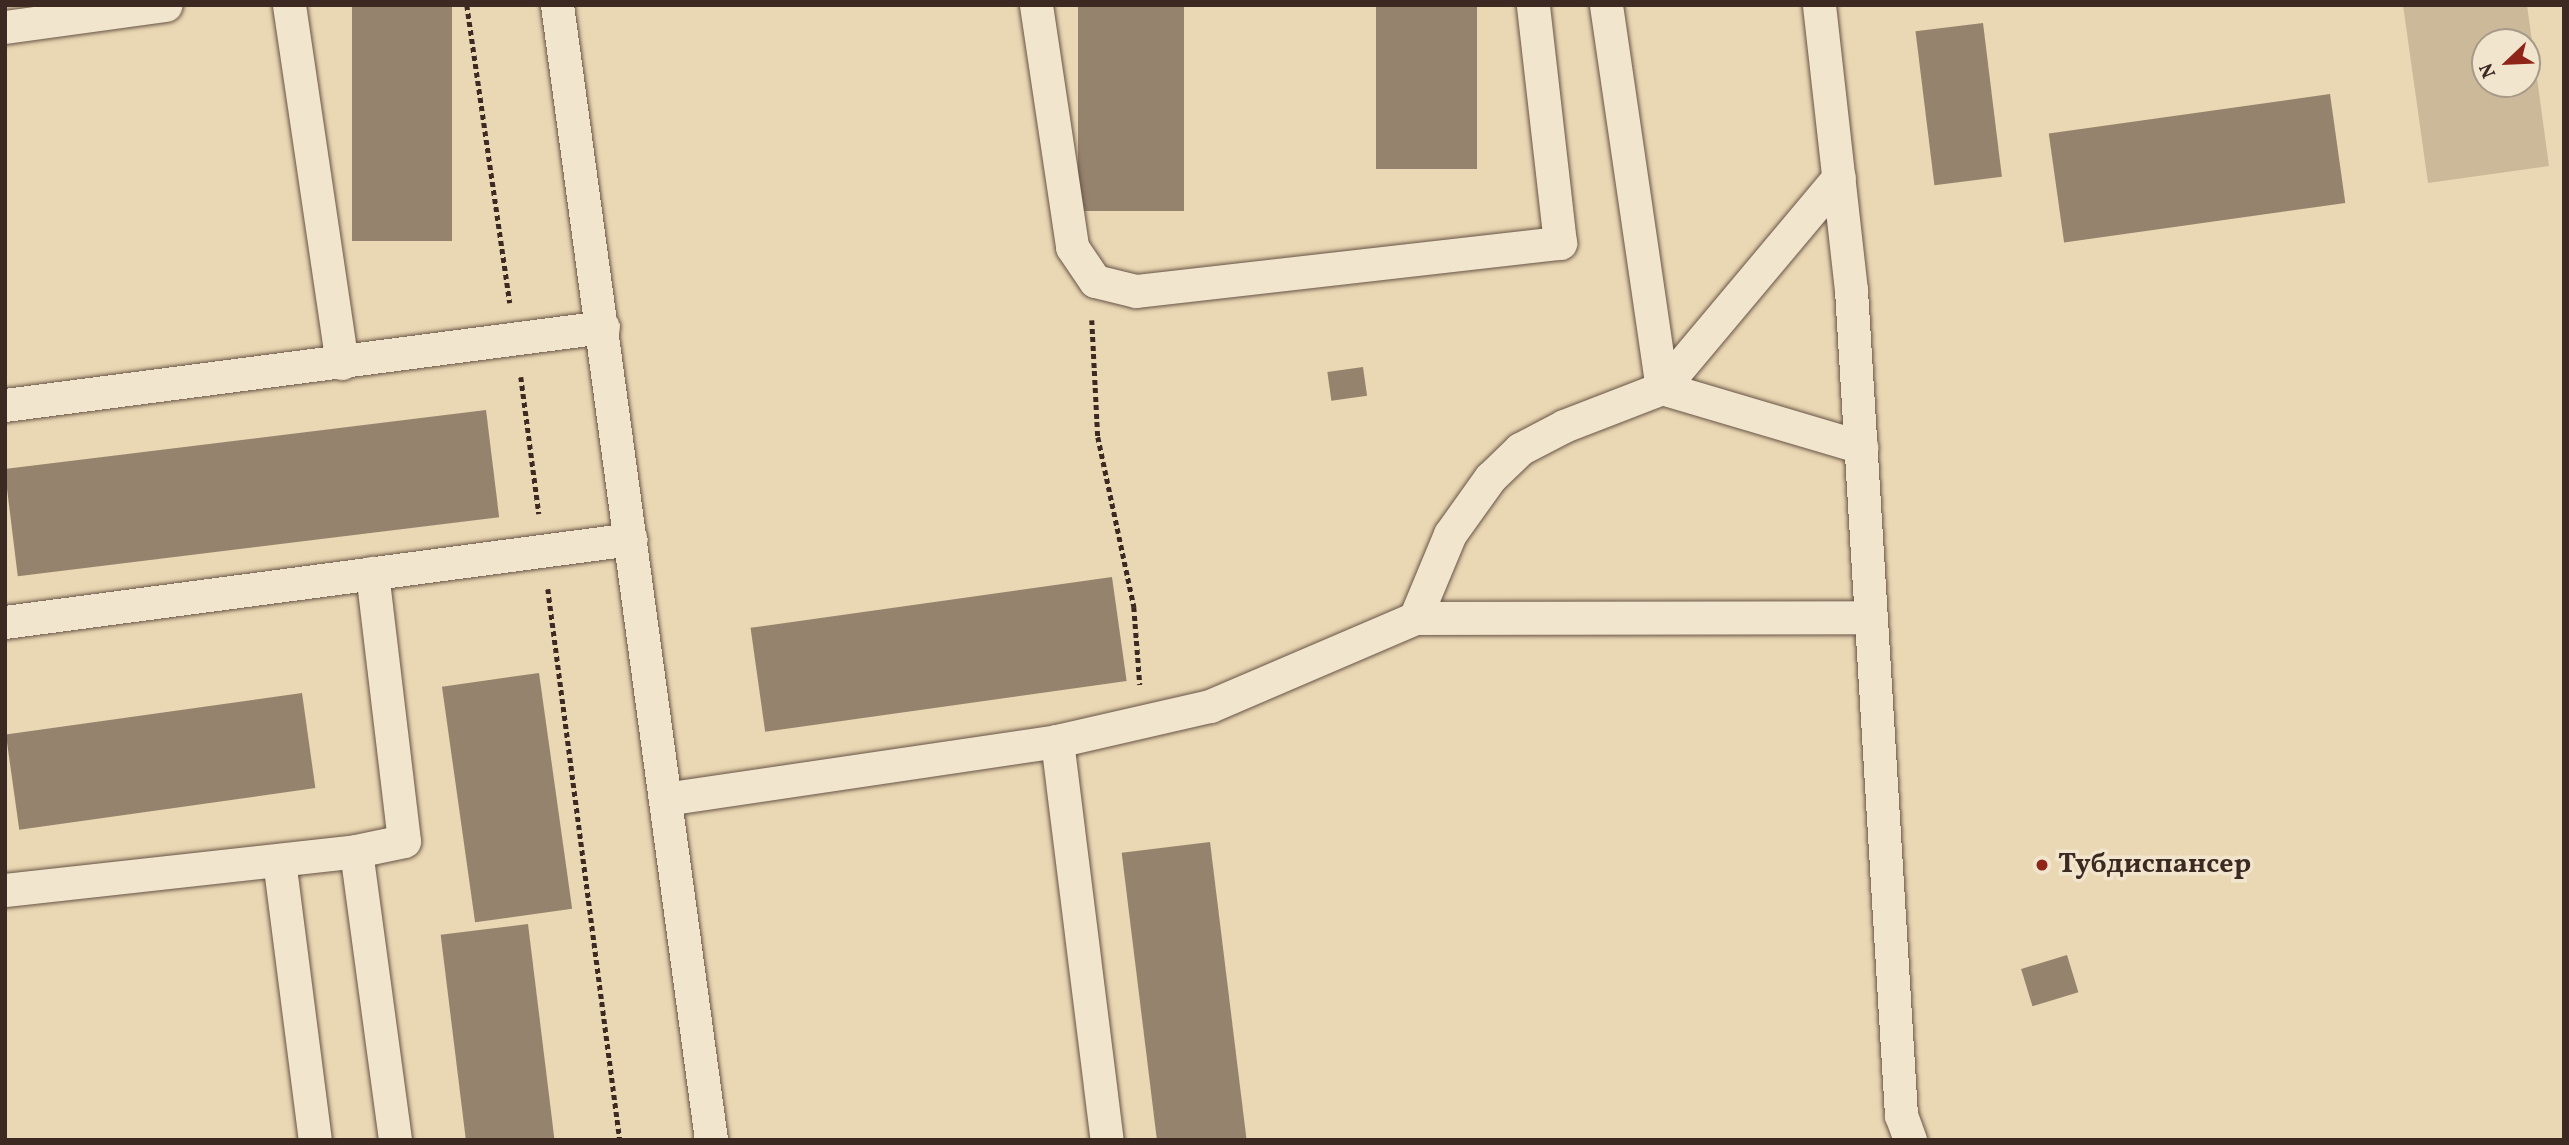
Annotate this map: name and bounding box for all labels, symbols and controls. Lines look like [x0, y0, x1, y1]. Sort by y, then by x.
north arrow [2471, 28, 2541, 98]
text: N [2474, 59, 2503, 82]
place label: Тубдиспансер [2058, 848, 2251, 882]
marker: Тубдиспансер [2032, 855, 2052, 875]

